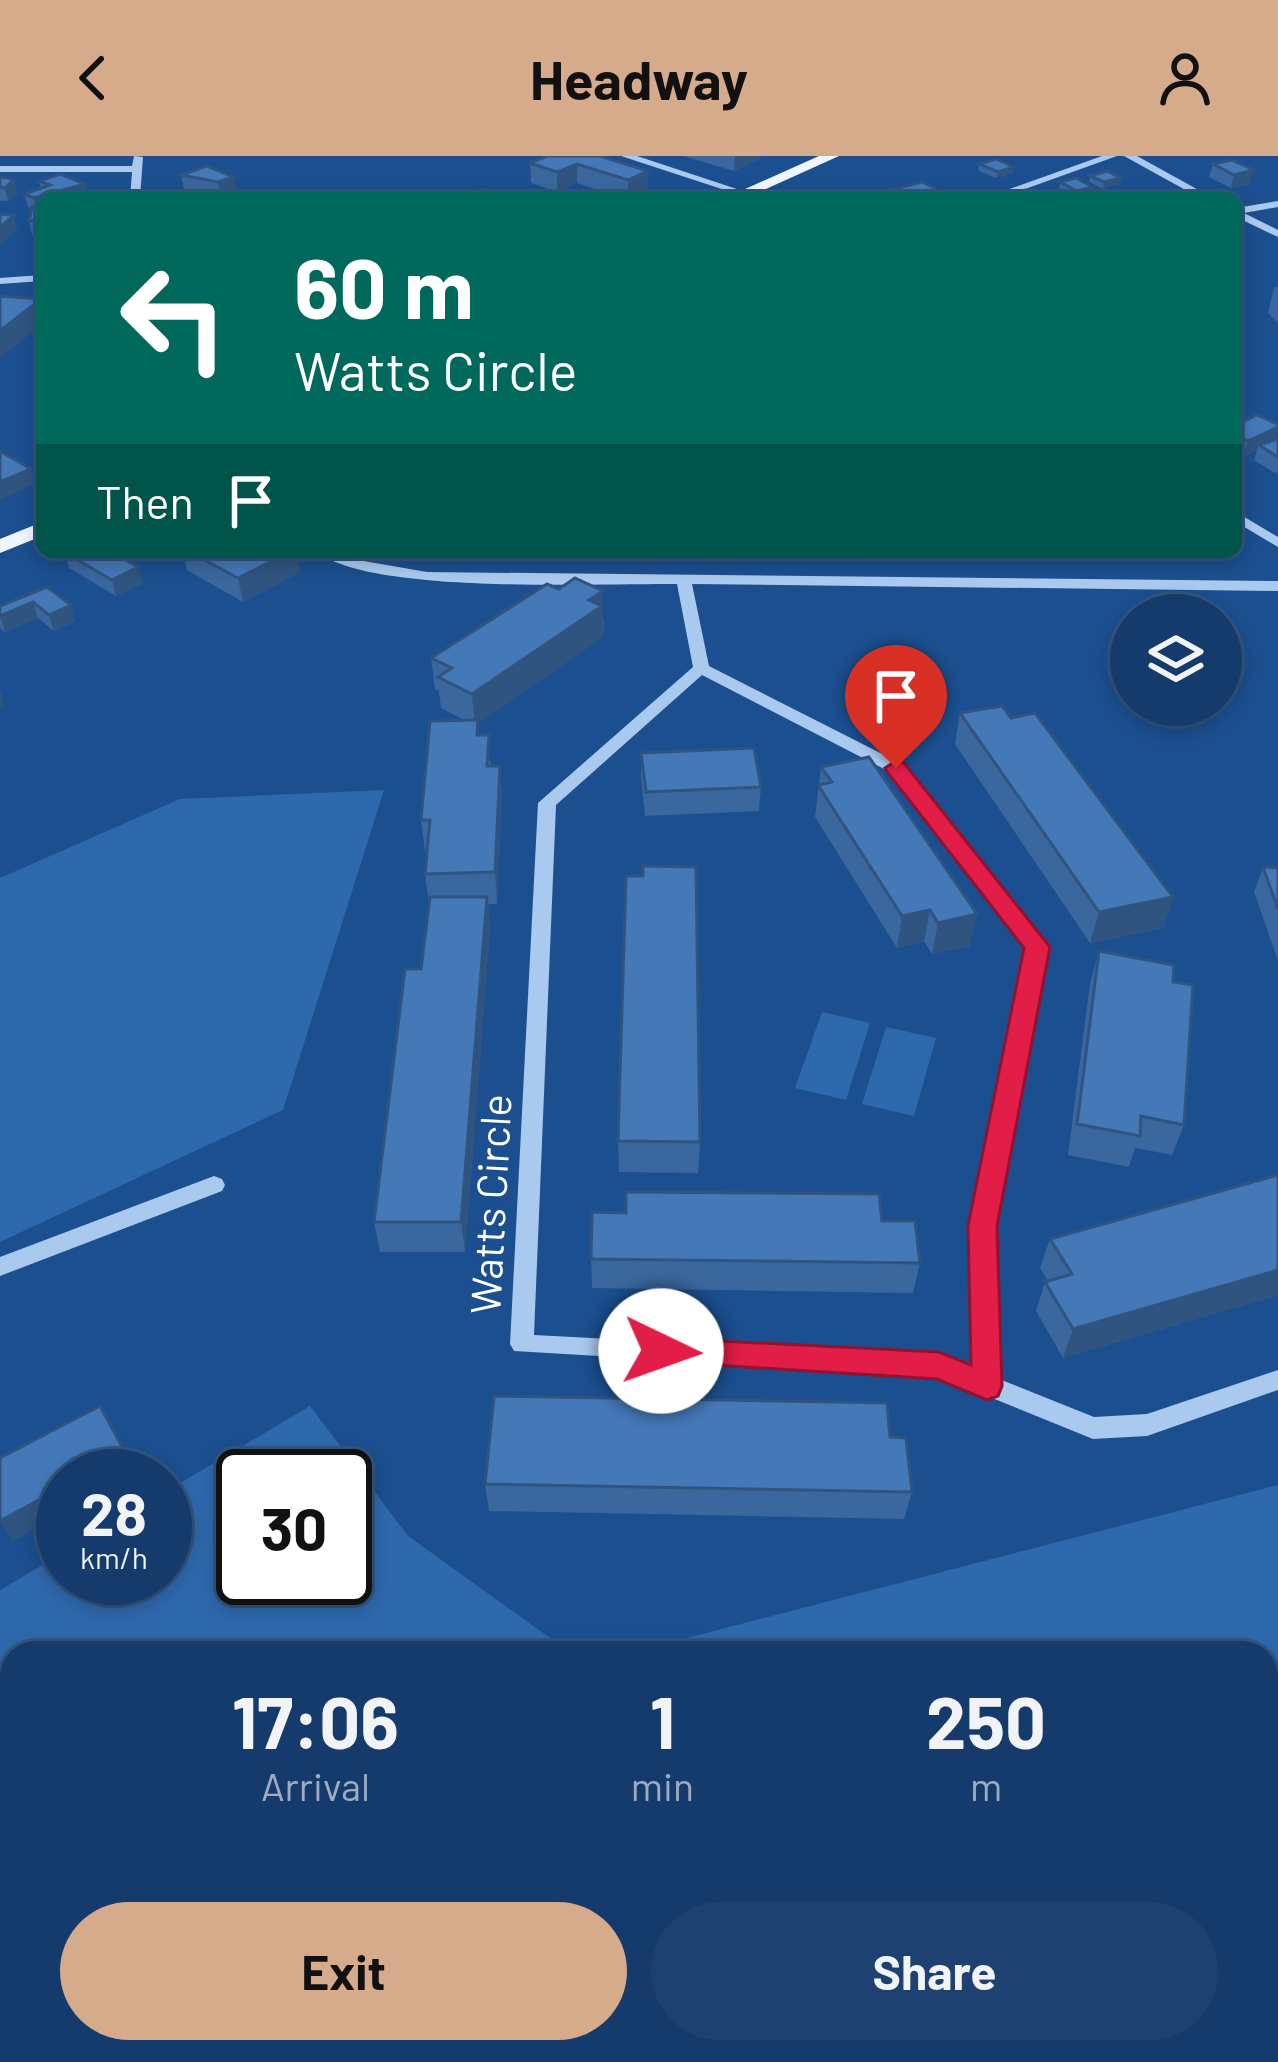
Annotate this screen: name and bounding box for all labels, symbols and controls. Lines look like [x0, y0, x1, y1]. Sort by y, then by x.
icon: back [60, 45, 126, 111]
icon: person [1152, 45, 1218, 111]
text: Headway [530, 46, 748, 111]
text: 60 m [294, 235, 474, 336]
icon: left [96, 240, 252, 396]
text: Watts Circle [294, 337, 578, 402]
icon: arrive [218, 468, 284, 534]
text: Then [96, 474, 194, 528]
map controls [1110, 594, 1242, 726]
button: layers [1110, 594, 1242, 726]
pin [845, 645, 947, 768]
icon: arrive [863, 663, 929, 729]
street label: Watts Circle [458, 1093, 520, 1315]
position arrow [598, 1288, 724, 1414]
speed limit sign: 30 [216, 1449, 372, 1605]
text: 28 [81, 1476, 147, 1548]
text: km/h [80, 1539, 148, 1575]
text: 17:06 [232, 1677, 399, 1763]
text: 1 [650, 1677, 675, 1763]
text: 250 [926, 1677, 1046, 1763]
text: Arrival [261, 1762, 370, 1809]
text: min [631, 1762, 694, 1809]
text: m [970, 1762, 1002, 1809]
button: Exit [60, 1902, 627, 2040]
button: Share [651, 1902, 1218, 2040]

